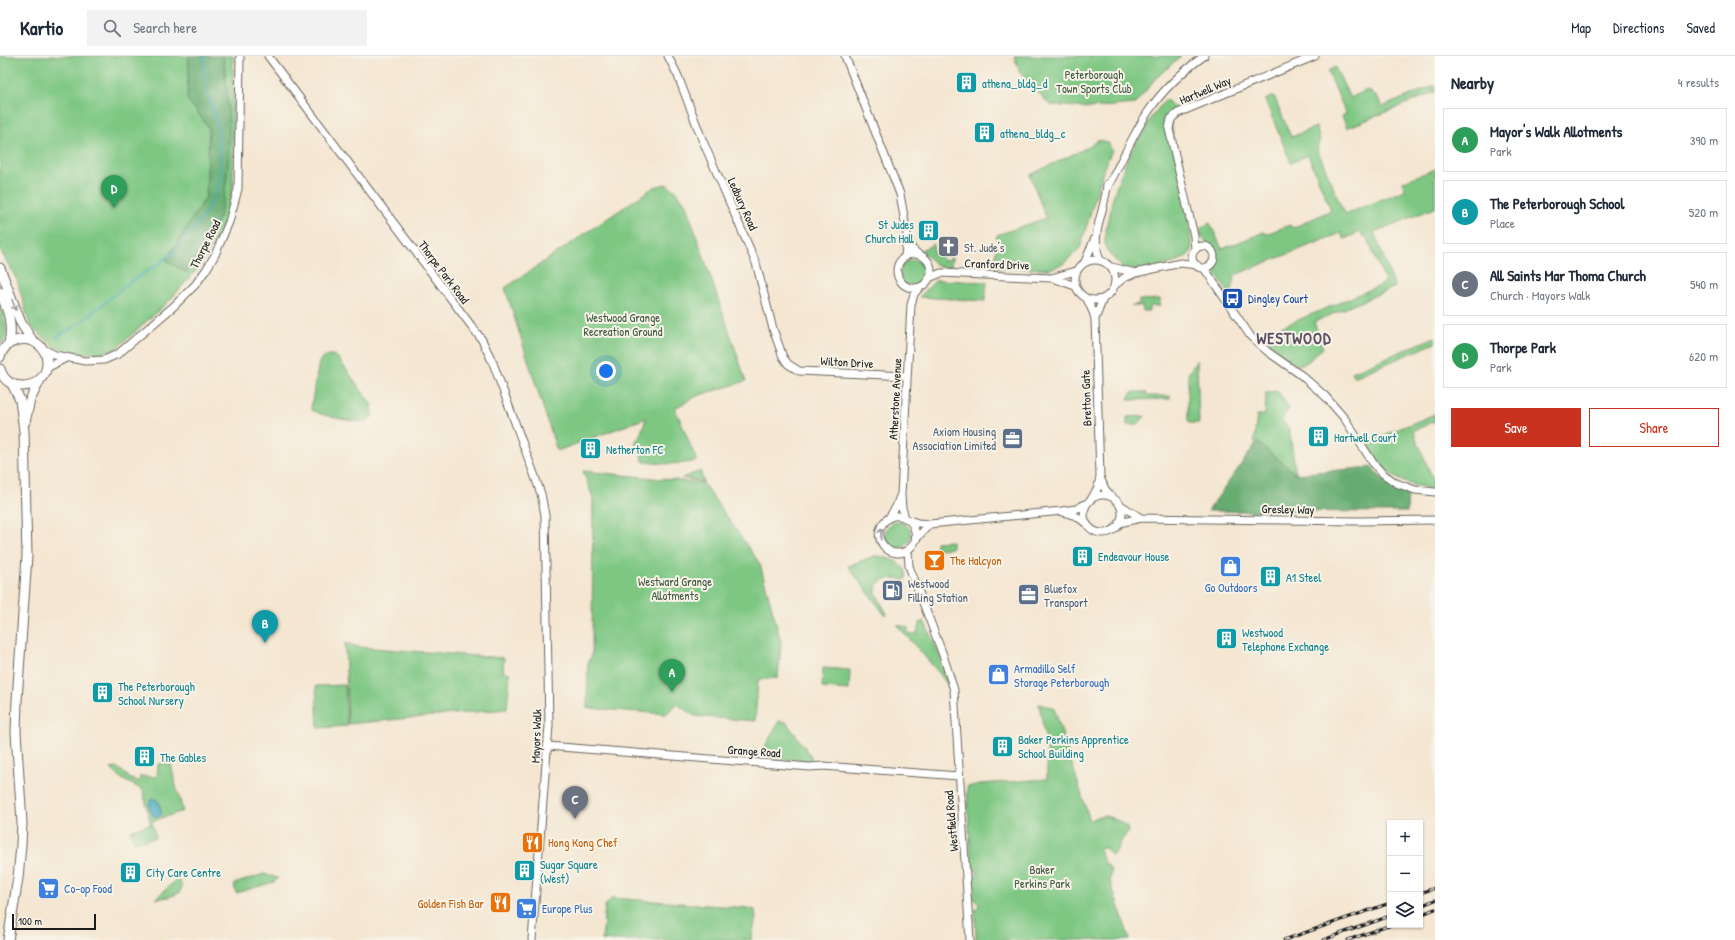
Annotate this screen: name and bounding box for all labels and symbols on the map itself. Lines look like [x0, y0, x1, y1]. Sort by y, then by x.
park label: Peterborough Town Sports Club [1056, 66, 1132, 97]
building icon: athena_bldg_d [954, 70, 980, 96]
street label: Hartwell Way [1177, 72, 1233, 108]
place label: athena_bldg_d [982, 75, 1048, 92]
building icon: athena_bldg_c [971, 120, 997, 146]
place label: athena_bldg_c [1000, 125, 1066, 142]
pin: D [101, 175, 127, 208]
street label: Ledbury Road [724, 175, 762, 233]
street label: Thorpe Road [186, 216, 225, 271]
place label: St Judes Church Hall [865, 216, 915, 247]
building icon: St Judes Church Hall [916, 218, 942, 244]
church icon: St. Jude's [935, 234, 961, 260]
street label: Thorpe Park Road [415, 237, 474, 307]
place label: St. Jude's [964, 239, 1005, 256]
street label: Cranford Drive [964, 254, 1030, 274]
bus stop icon: Dingley Court [1219, 285, 1245, 311]
place label: Dingley Court [1248, 290, 1309, 307]
one-way arrow [11, 298, 19, 310]
park label: Westwood Grange Recreation Ground [584, 309, 663, 340]
district label: WESTWOOD [1256, 327, 1332, 349]
street label: Wilton Drive [820, 352, 874, 372]
street label: Atherstone Avenue [884, 358, 906, 440]
your location [596, 361, 616, 381]
street label: Bretton Gate [1077, 369, 1095, 426]
place label: Axiom Housing Association Limited [913, 423, 996, 454]
building icon: Hartwell Court [1305, 424, 1331, 450]
office icon: Axiom Housing Association Limited [999, 425, 1025, 451]
place label: Hartwell Court [1334, 429, 1397, 446]
building icon: Netherton FC [577, 436, 603, 462]
place label: Netherton FC [606, 441, 664, 458]
street label: Gresley Way [1261, 500, 1315, 518]
one-way arrow [877, 527, 885, 540]
building icon: Endeavour House [1070, 543, 1096, 569]
bar icon: The Halcyon [922, 547, 948, 573]
place label: Endeavour House [1098, 548, 1170, 565]
place label: The Halcyon [950, 552, 1002, 569]
shop icon: Go Outdoors [1218, 553, 1244, 579]
building icon: A1 Steel [1258, 564, 1284, 590]
place label: A1 Steel [1286, 569, 1322, 586]
park label: Westward Grange Allotments [638, 573, 712, 604]
place label: Westwood Filling Station [907, 575, 968, 606]
fuel station icon: Westwood Filling Station [880, 577, 906, 603]
place label: Go Outdoors [1205, 579, 1258, 596]
place label: Bluefox Transport [1044, 580, 1089, 611]
office icon: Bluefox Transport [1015, 582, 1041, 608]
pin: B [252, 610, 278, 643]
place label: Westwood Telephone Exchange [1242, 624, 1329, 655]
building icon: Westwood Telephone Exchange [1214, 626, 1240, 652]
pin: A [659, 659, 685, 692]
place label: Armadillo Self Storage Peterborough [1014, 660, 1109, 691]
shop icon: Armadillo Self Storage Peterborough [985, 662, 1011, 688]
place label: The Peterborough School Nursery [118, 678, 195, 709]
building icon: The Peterborough School Nursery [90, 680, 116, 706]
street label: Mayors Walk [527, 709, 545, 763]
place label: Baker Perkins Apprentice School Building [1018, 731, 1129, 762]
building icon: Baker Perkins Apprentice School Building [989, 733, 1015, 759]
street label: Grange Road [727, 741, 781, 761]
building icon: The Gables [132, 744, 158, 770]
place label: The Gables [160, 749, 207, 766]
pin: C [562, 786, 588, 819]
street label: Westfield Road [940, 790, 962, 852]
restaurant icon: Hong Kong Chef [520, 829, 546, 855]
place label: Hong Kong Chef [548, 834, 618, 851]
place label: Sugar Square (West) [540, 856, 598, 887]
building icon: Sugar Square (West) [512, 858, 538, 884]
building icon: City Care Centre [118, 859, 144, 885]
park label: Baker Perkins Park [1014, 861, 1070, 892]
place label: City Care Centre [146, 864, 221, 881]
supermarket icon: Co-op Food [35, 875, 61, 901]
place label: Co-op Food [64, 880, 112, 897]
restaurant icon: Golden Fish Bar [487, 890, 513, 916]
place label: Golden Fish Bar [418, 895, 484, 912]
supermarket icon: Europe Plus [513, 895, 539, 921]
place label: Europe Plus [542, 900, 593, 917]
scale bar [12, 912, 96, 931]

